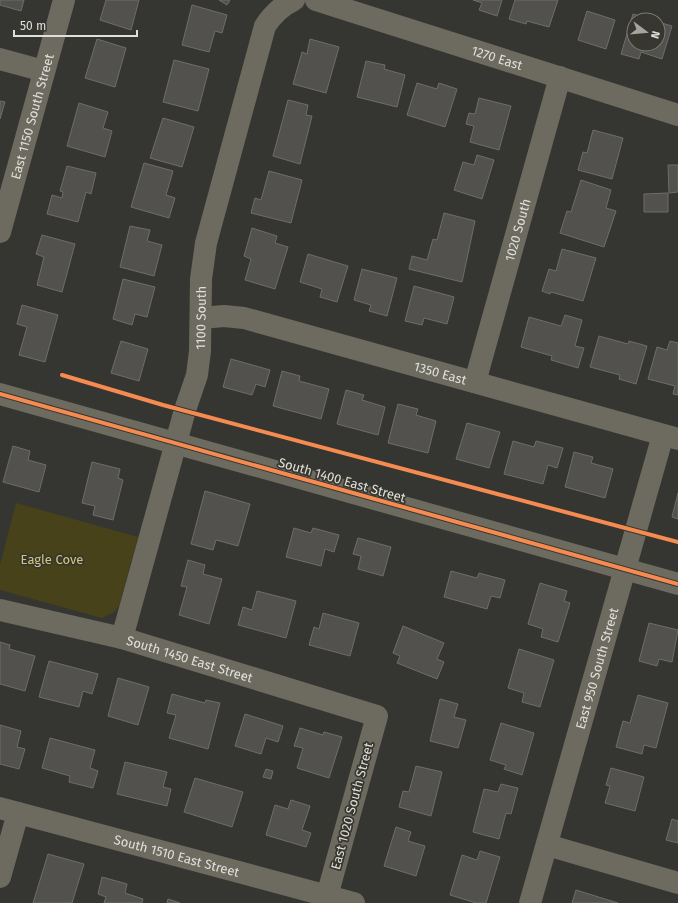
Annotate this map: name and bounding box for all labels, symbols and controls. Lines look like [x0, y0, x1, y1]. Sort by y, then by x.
scale bar [14, 12, 137, 38]
north arrow [626, 12, 666, 52]
text: 50 m [20, 19, 46, 33]
text: N [648, 29, 662, 40]
street label: 1270 East [470, 42, 525, 73]
street label: East 1150 South Street [7, 52, 56, 181]
street label: 1020 South [502, 197, 533, 263]
street label: 1100 South [193, 286, 208, 350]
street label: 1350 East [412, 358, 469, 387]
street label: South 1400 East Street [277, 455, 408, 505]
park label: Eagle Cove [21, 552, 83, 567]
street label: East 950 South Street [572, 606, 621, 731]
street label: South 1450 East Street [125, 632, 255, 685]
street label: East 1020 South Street [328, 740, 376, 871]
street label: South 1510 East Street [112, 831, 241, 880]

